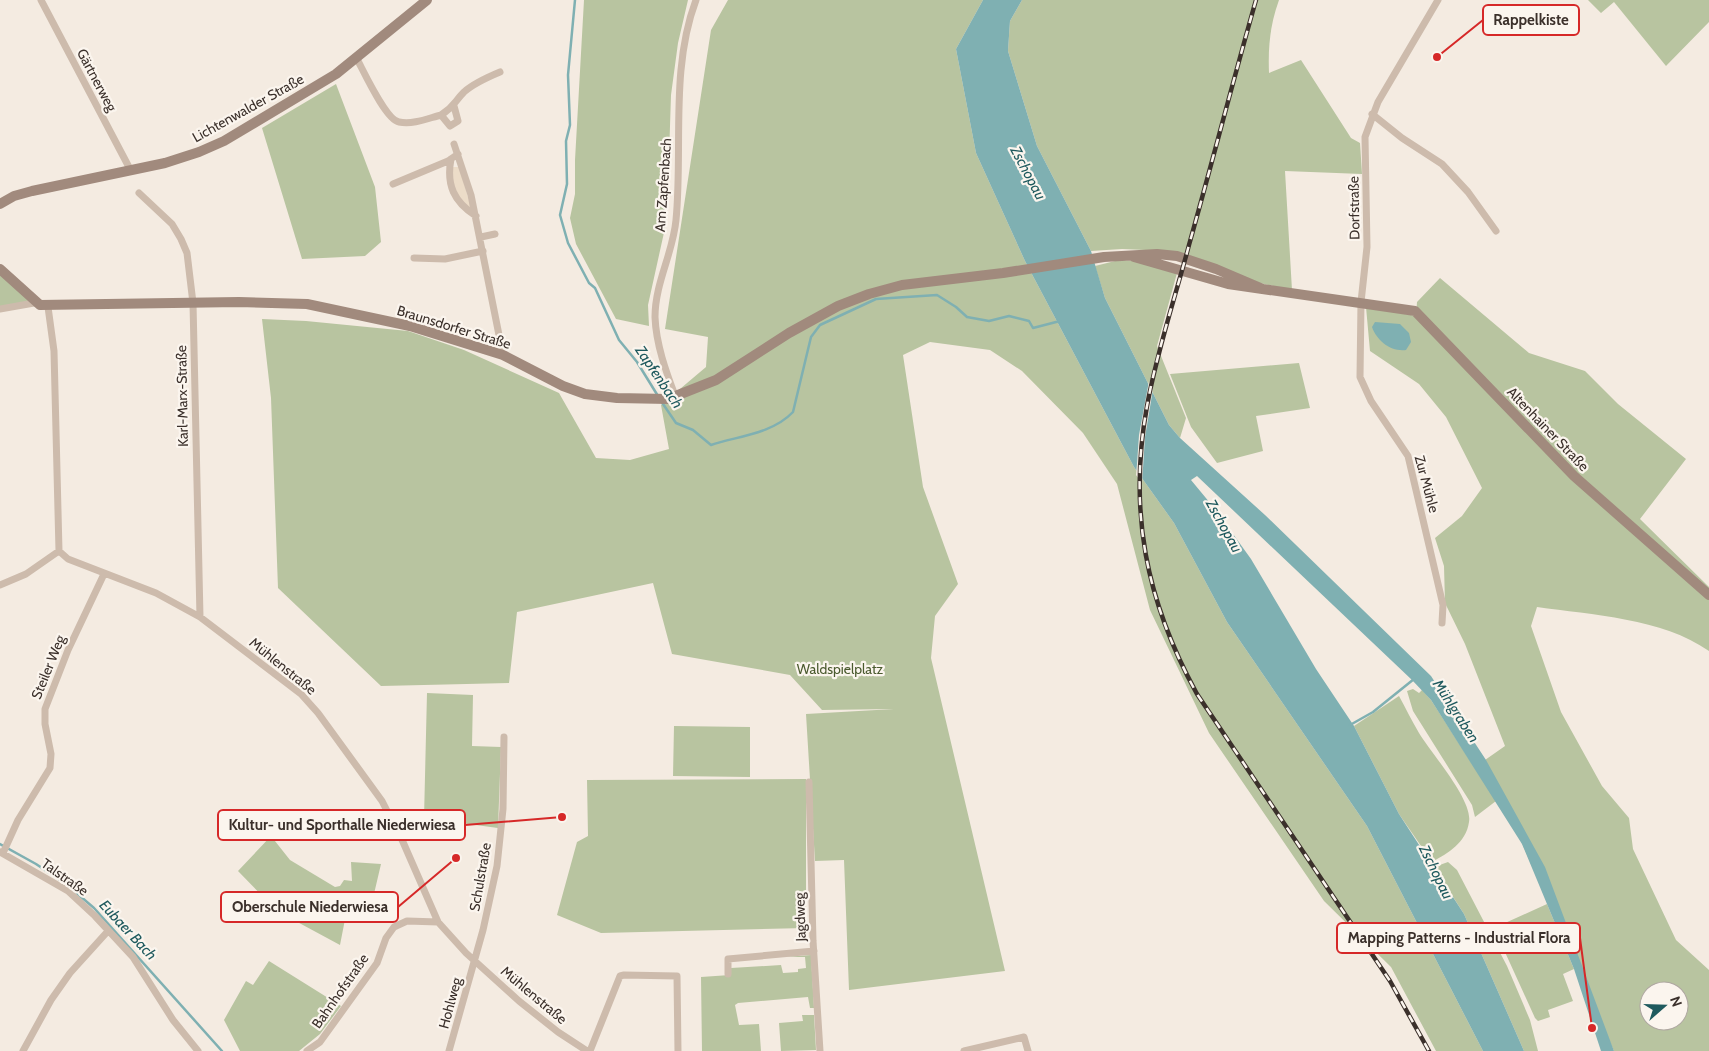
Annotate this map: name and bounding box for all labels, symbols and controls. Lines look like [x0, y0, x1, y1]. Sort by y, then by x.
callout: Rappelkiste [1483, 5, 1579, 35]
text: Rappelkiste [1493, 11, 1569, 29]
street label: Gärtnerweg [73, 45, 122, 116]
street label: Lichtenwalder Straße [189, 70, 307, 146]
street label: Am Zapfenbach [651, 138, 675, 232]
water label: Zschopau [1006, 142, 1050, 203]
street label: Dorfstraße [1344, 176, 1364, 240]
street label: Braunsdorfer Straße [395, 301, 513, 353]
water label: Zapfenbach [631, 341, 687, 412]
street label: Karl-Marx-Straße [172, 345, 192, 447]
street label: Altenhainer Straße [1503, 383, 1593, 475]
street label: Zur Mühle [1411, 453, 1443, 515]
water label: Zschopau [1202, 495, 1246, 556]
street label: Steiler Weg [27, 631, 69, 702]
street label: Mühlenstraße [246, 633, 320, 699]
park label: Waldspielplatz [797, 660, 884, 678]
water label: Mühlgraben [1428, 675, 1483, 746]
callout: Kultur- und Sporthalle Niederwiesa [218, 810, 465, 840]
text: Kultur- und Sporthalle Niederwiesa [228, 816, 456, 834]
street label: Schulstraße [465, 841, 495, 913]
water label: Zschopau [1415, 841, 1457, 902]
street label: Talstraße [38, 854, 92, 900]
street label: Jagdweg [790, 891, 810, 943]
callout: Oberschule Niederwiesa [221, 892, 398, 922]
water label: Eubaer Bach [96, 896, 160, 964]
text: Oberschule Niederwiesa [232, 898, 389, 916]
callout: Mapping Patterns - Industrial Flora [1337, 923, 1580, 953]
text: Mapping Patterns - Industrial Flora [1347, 929, 1571, 947]
street label: Bahnhofstraße [308, 950, 372, 1032]
street label: Mühlenstraße [497, 962, 571, 1028]
street label: Hohlweg [435, 974, 466, 1031]
north arrow [1639, 981, 1689, 1031]
text: N [1666, 994, 1686, 1009]

